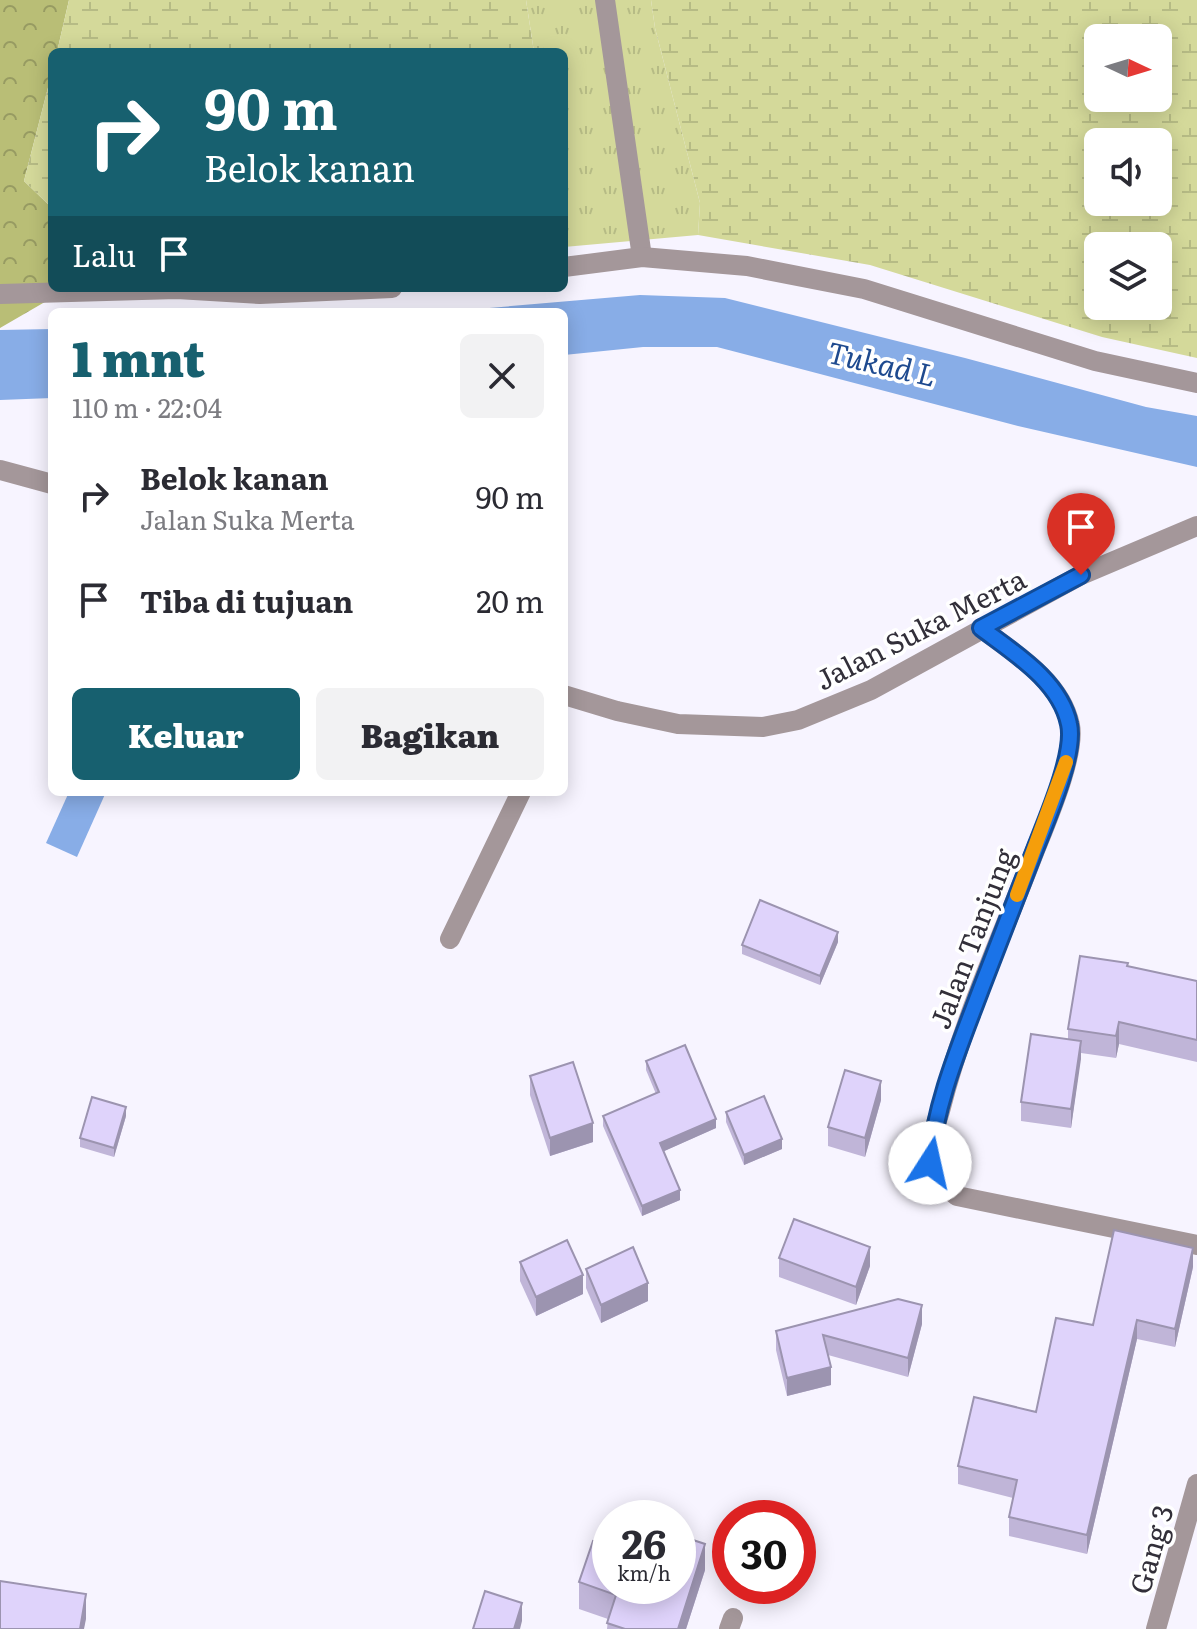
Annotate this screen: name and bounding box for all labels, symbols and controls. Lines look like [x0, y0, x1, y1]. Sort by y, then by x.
north arrow [1084, 24, 1172, 112]
map controls [1084, 24, 1172, 320]
text: 90 m [204, 64, 338, 147]
icon: right [72, 80, 176, 184]
button: sound [1084, 128, 1172, 216]
text: Belok kanan [204, 140, 415, 193]
text: Lalu [72, 232, 136, 276]
icon: arrive [152, 232, 196, 276]
button: layers [1084, 232, 1172, 320]
text: 1 mnt [72, 321, 205, 392]
water label: Tukad L [824, 328, 940, 396]
button: close [460, 334, 544, 418]
text: 110 m · 22:04 [72, 387, 222, 426]
text: Belok kanan [140, 455, 329, 499]
icon: right [72, 474, 116, 518]
text: 90 m [476, 474, 544, 518]
pin [1047, 493, 1115, 575]
text: Jalan Suka Merta [140, 499, 355, 538]
icon: arrive [1059, 505, 1103, 549]
street label: Jalan Suka Merta [808, 557, 1032, 699]
icon: arrive [72, 578, 116, 622]
text: Tiba di tujuan [140, 578, 353, 622]
text: 20 m [476, 578, 544, 622]
button: Keluar [72, 688, 300, 780]
button: Bagikan [316, 688, 544, 780]
street label: Jalan Tanjung [917, 842, 1025, 1034]
position arrow [888, 1121, 972, 1205]
speed limit sign: 30 [712, 1500, 816, 1604]
street label: Gang 3 [1117, 1500, 1183, 1598]
text: 26 [622, 1512, 666, 1571]
text: km/h [617, 1557, 671, 1587]

